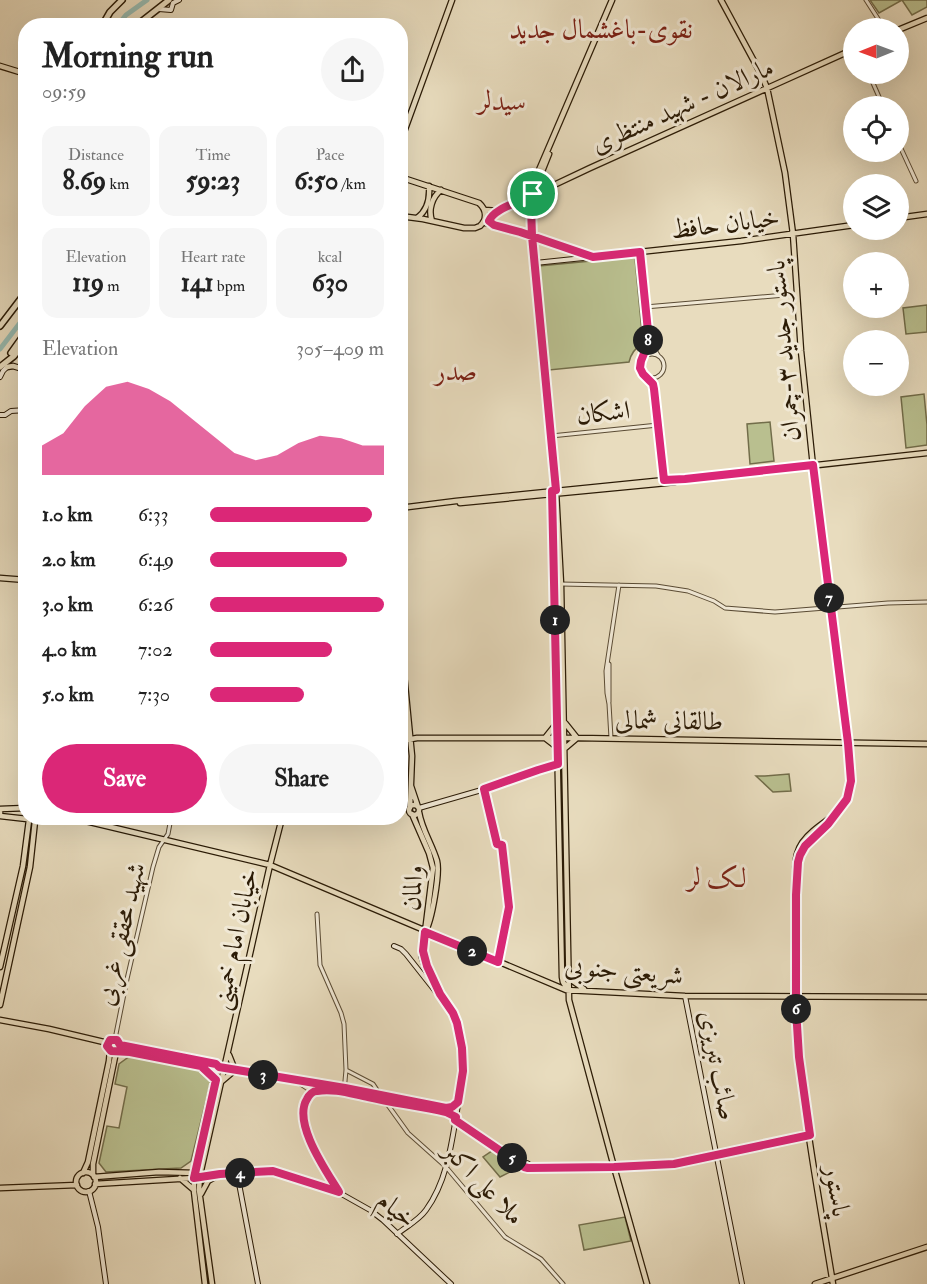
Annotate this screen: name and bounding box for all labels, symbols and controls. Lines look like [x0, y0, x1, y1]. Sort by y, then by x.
district label: نقوی-باغشمال جدید [509, 13, 693, 46]
north arrow [843, 18, 909, 84]
map controls [843, 18, 909, 396]
text: Morning run [42, 36, 214, 77]
button: share [321, 38, 384, 101]
street label: مارالان - شهید منتظری [586, 51, 779, 160]
text: 09:59 [42, 79, 86, 104]
district label: سیدلر [475, 85, 526, 118]
button: locate [843, 96, 909, 162]
text: Distance [68, 145, 124, 165]
text: Time [196, 145, 230, 165]
text: Pace [316, 145, 344, 165]
text: 8.69 [62, 165, 106, 197]
text: 59:23 [186, 165, 240, 197]
text: 6:50 [294, 165, 338, 197]
pin [507, 168, 558, 219]
text: km [106, 174, 130, 194]
text: /km [338, 174, 366, 194]
button: layers [843, 174, 909, 240]
icon: arrive [516, 177, 549, 210]
street label: خیابان حافظ [669, 201, 781, 247]
text: Elevation [66, 247, 126, 267]
text: Heart rate [180, 247, 246, 267]
text: kcal [318, 247, 342, 267]
button: + [843, 252, 909, 318]
street label: پاستور جدید ۳-چمران [760, 258, 810, 443]
text: 119 [72, 267, 104, 299]
text: 141 [181, 267, 213, 299]
text: 630 [312, 267, 348, 299]
text: m [104, 276, 120, 296]
text: bpm [213, 276, 245, 296]
pin: 8 [633, 325, 663, 355]
text: 8 [644, 330, 652, 350]
button: − [843, 330, 909, 396]
text: Elevation [42, 336, 118, 361]
text: 305–409 m [296, 336, 384, 361]
district label: صدر [432, 355, 477, 388]
street label: اشکان [575, 394, 632, 432]
text: 1.0 km [42, 502, 93, 527]
text: 6:33 [138, 502, 168, 527]
text: 2.0 km [42, 547, 96, 572]
text: 6:49 [138, 547, 174, 572]
pin: 7 [814, 583, 844, 613]
text: 7 [825, 588, 833, 608]
text: 3.0 km [42, 592, 93, 617]
text: 6:26 [138, 592, 173, 617]
pin: 1 [540, 605, 570, 635]
text: 1 [552, 610, 558, 630]
text: 4.0 km [42, 637, 97, 662]
text: 7:02 [138, 637, 173, 662]
text: 5.0 km [42, 682, 94, 707]
text: 7:30 [138, 682, 170, 707]
street label: طالقانی شمالی [615, 704, 723, 738]
button: Save [42, 744, 207, 813]
button: Share [219, 744, 384, 813]
street label: شهید محققی غربی [89, 860, 155, 1009]
district label: لک لر [684, 862, 747, 895]
street label: والمان [395, 864, 431, 912]
street label: خیابان امام خمینی [204, 866, 271, 1014]
pin: 2 [457, 936, 487, 966]
text: 2 [468, 941, 476, 961]
street label: شریعتی جنوبی [563, 950, 685, 994]
pin: 6 [781, 994, 811, 1024]
text: 6 [792, 999, 800, 1019]
street label: صائب تبریزی [692, 1008, 744, 1123]
pin: 3 [248, 1060, 278, 1090]
text: 3 [260, 1065, 266, 1085]
street label: ملا علی اکبر [432, 1133, 531, 1233]
pin: 5 [497, 1143, 527, 1173]
text: 5 [508, 1148, 516, 1168]
pin: 4 [225, 1158, 255, 1188]
street label: پاستور [815, 1160, 857, 1220]
text: 4 [236, 1163, 244, 1183]
street label: خیام [367, 1184, 422, 1240]

